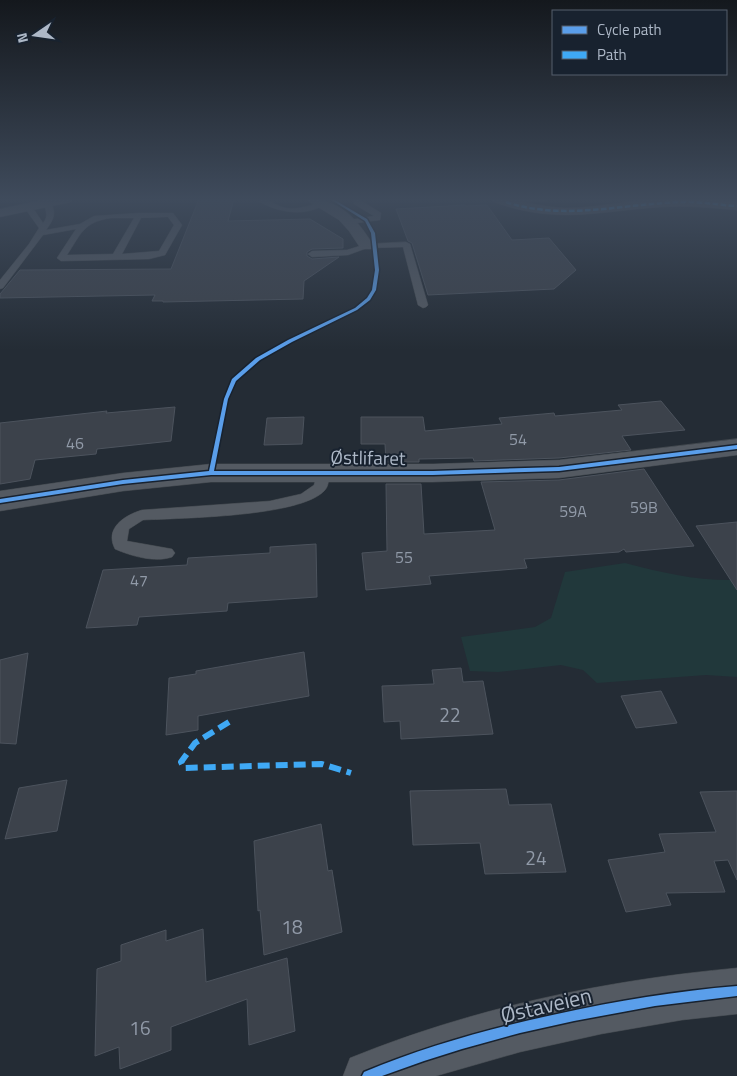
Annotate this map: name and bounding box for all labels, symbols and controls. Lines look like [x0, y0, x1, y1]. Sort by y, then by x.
north arrow [10, 10, 60, 60]
legend [552, 10, 727, 75]
text: Cycle path [597, 18, 662, 41]
text: N [11, 31, 33, 45]
text: Path [597, 43, 627, 66]
house number: 54 [509, 427, 527, 451]
house number: 46 [66, 431, 84, 455]
street label: Østlifaret [330, 442, 406, 472]
house number: 59B [630, 495, 658, 519]
house number: 59A [559, 499, 587, 523]
house number: 55 [395, 545, 413, 569]
house number: 47 [130, 568, 148, 592]
house number: 22 [439, 700, 461, 729]
house number: 24 [525, 843, 547, 872]
house number: 18 [281, 912, 303, 941]
street label: Østaveien [497, 978, 595, 1032]
house number: 16 [129, 1013, 151, 1042]

